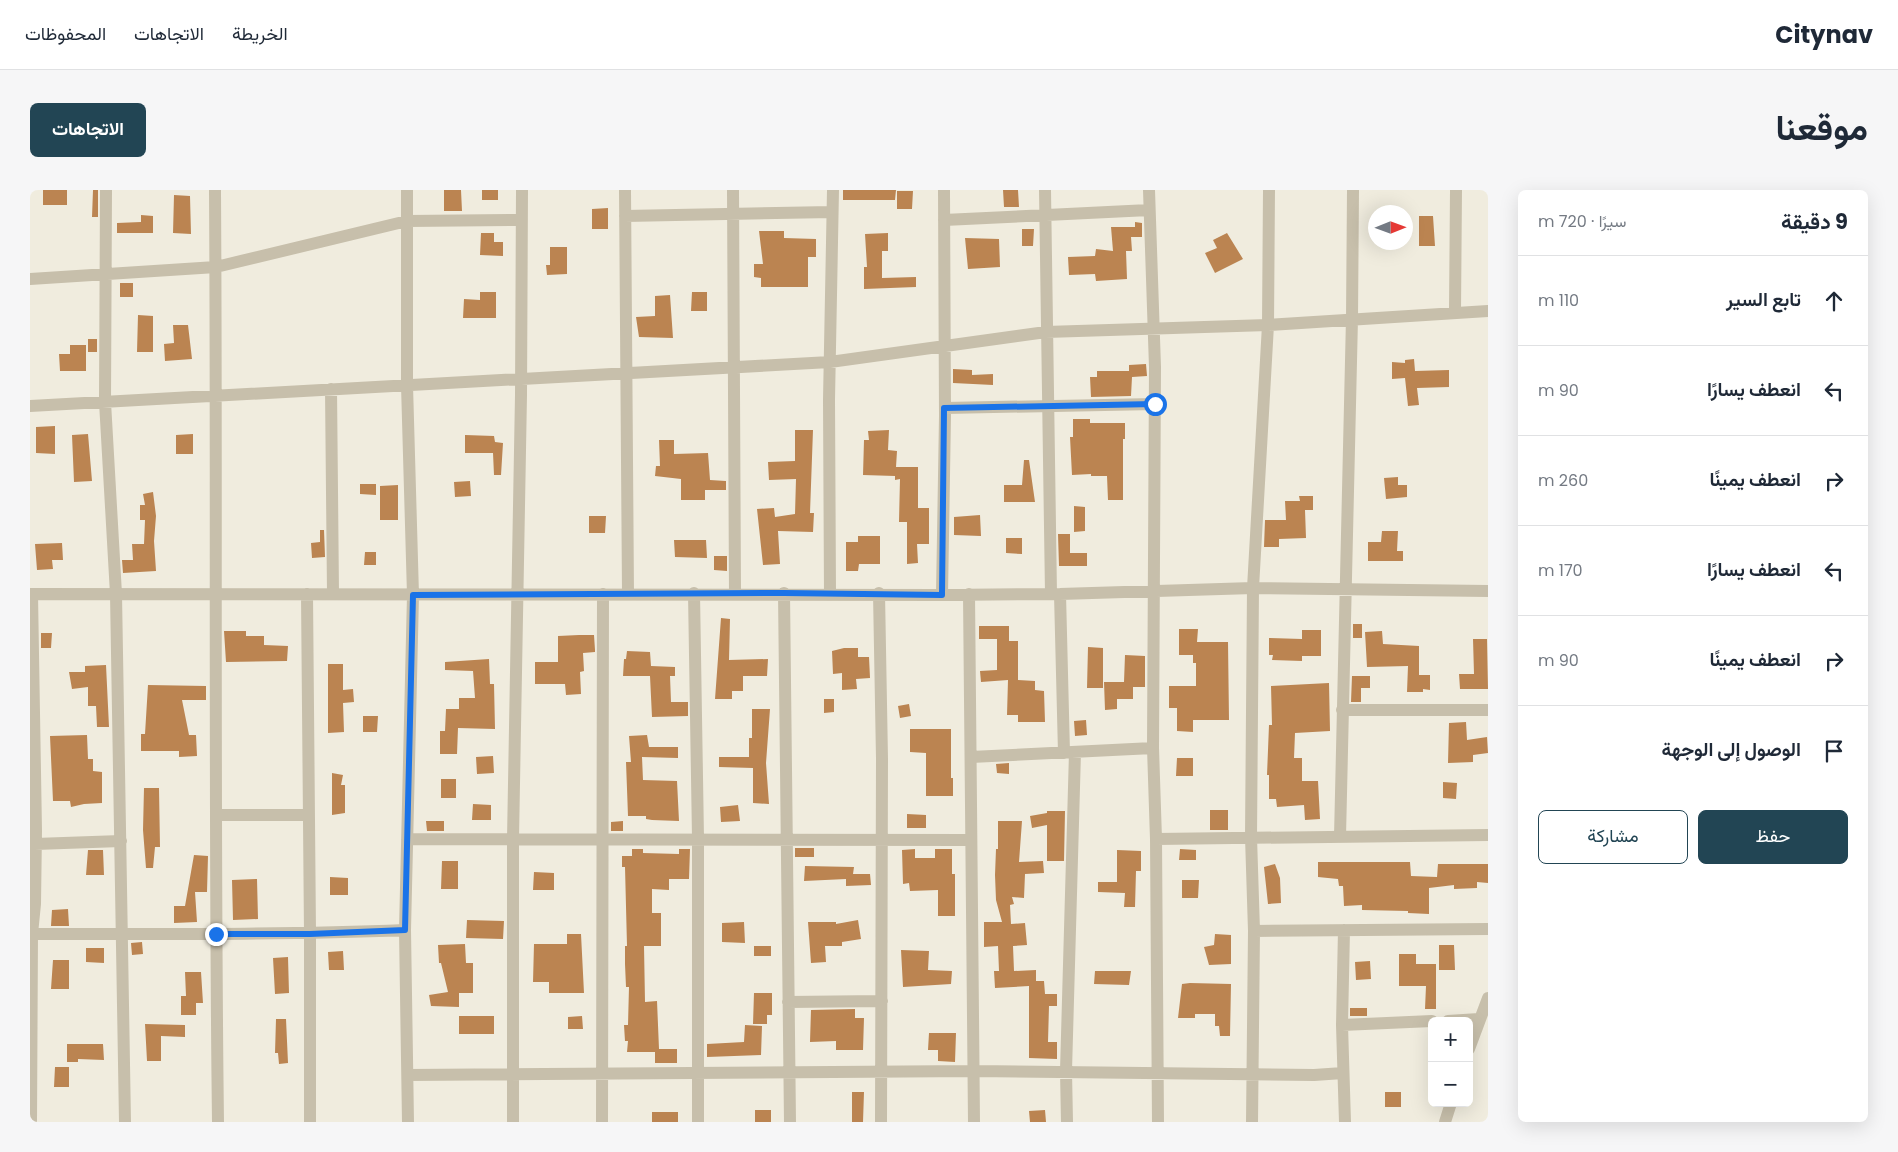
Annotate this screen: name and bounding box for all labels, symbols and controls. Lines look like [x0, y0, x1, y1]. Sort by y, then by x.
text: Citynav [1775, 18, 1873, 51]
text: المحفوظات [25, 21, 106, 46]
text: الاتجاهات [134, 21, 204, 46]
text: الخريطة [232, 21, 288, 46]
button: الاتجاهات [30, 103, 146, 157]
text: موقعنا [1775, 103, 1868, 152]
north arrow [1368, 205, 1413, 250]
text: 9 دقيقة [1781, 207, 1848, 236]
text: سيرًا · 720 m [1538, 210, 1626, 233]
text: تابع السير [1726, 286, 1801, 313]
icon: ahead [1820, 287, 1848, 315]
text: 110 m [1538, 289, 1579, 312]
text: انعطف يسارًا [1707, 376, 1801, 403]
icon: left [1820, 377, 1848, 405]
text: 90 m [1538, 379, 1579, 402]
route start [1144, 393, 1167, 416]
text: انعطف يمينًا [1709, 466, 1801, 493]
icon: right [1820, 467, 1848, 495]
text: 260 m [1538, 469, 1588, 492]
text: انعطف يسارًا [1707, 556, 1801, 583]
icon: left [1820, 557, 1848, 585]
text: 170 m [1538, 559, 1583, 582]
text: انعطف يمينًا [1709, 646, 1801, 673]
icon: right [1820, 647, 1848, 675]
text: 90 m [1538, 649, 1579, 672]
text: الوصول إلى الوجهة [1662, 736, 1801, 763]
icon: arrive [1820, 737, 1848, 765]
button: مشاركة [1538, 810, 1688, 864]
button: حفظ [1698, 810, 1848, 864]
route end [205, 923, 228, 946]
map controls [1428, 1017, 1473, 1107]
button: + [1428, 1017, 1473, 1062]
button: − [1428, 1062, 1473, 1107]

